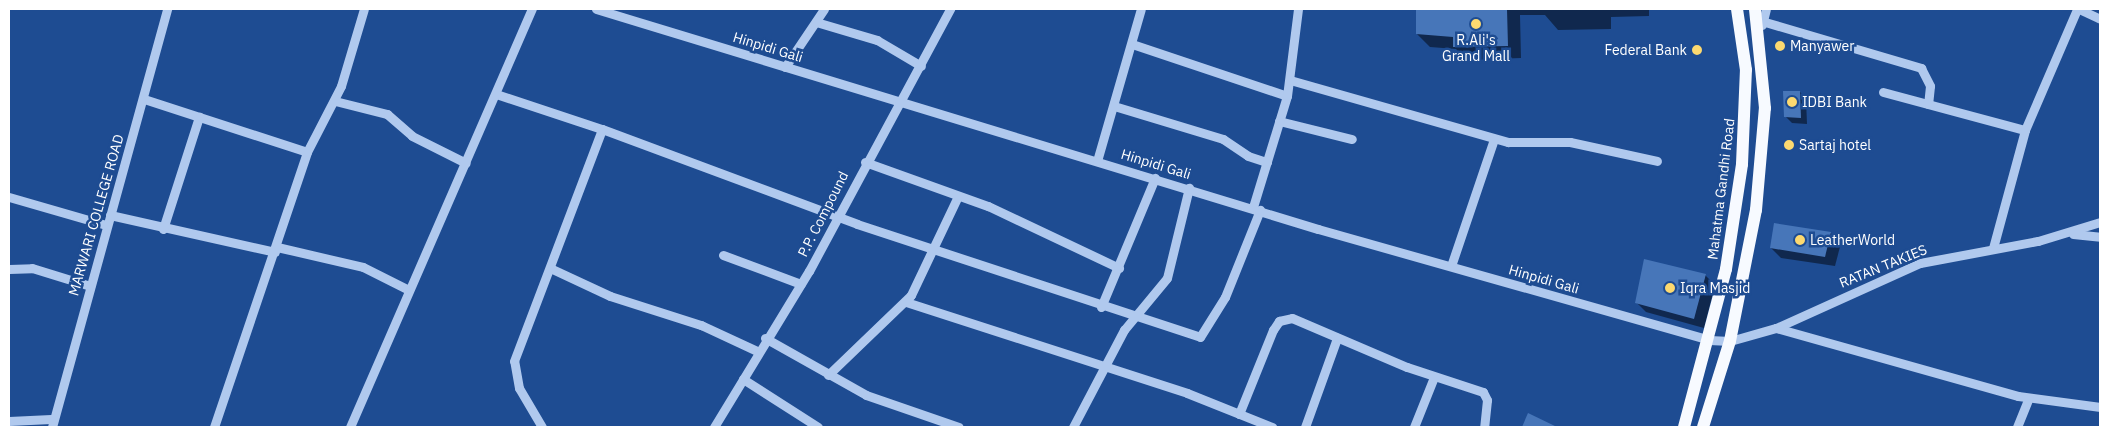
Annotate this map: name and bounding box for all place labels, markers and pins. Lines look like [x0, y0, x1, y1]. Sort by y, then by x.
marker: R.Ali's Grand Mall [1470, 18, 1482, 30]
place label: R.Ali's Grand Mall [1442, 32, 1510, 64]
place label: Manyawer [1790, 38, 1854, 54]
marker: Manyawer [1774, 40, 1786, 52]
place label: Federal Bank [1604, 42, 1687, 58]
marker: Federal Bank [1691, 44, 1703, 56]
place label: IDBI Bank [1802, 94, 1867, 110]
marker: IDBI Bank [1786, 96, 1798, 108]
place label: Sartaj hotel [1799, 137, 1871, 153]
marker: Sartaj hotel [1783, 139, 1795, 151]
place label: LeatherWorld [1810, 232, 1895, 248]
marker: LeatherWorld [1794, 234, 1806, 246]
place label: Iqra Masjid [1680, 280, 1750, 296]
marker: Iqra Masjid [1664, 282, 1676, 294]

